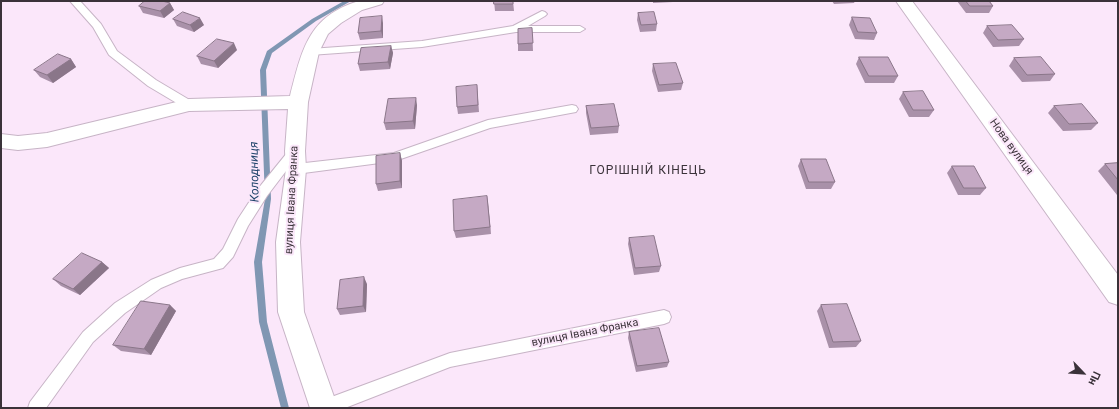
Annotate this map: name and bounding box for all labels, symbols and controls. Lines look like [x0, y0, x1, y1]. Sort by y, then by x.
street label: Нова вулиця [986, 117, 1036, 177]
water label: Колодниця [247, 142, 263, 202]
street label: вулиця Івана Франка [283, 145, 301, 255]
district label: ГОРІШНІЙ КІНЕЦЬ [589, 164, 707, 178]
street label: вулиця Івана Франка [530, 316, 640, 350]
north arrow [1063, 353, 1103, 393]
text: Пн [1085, 369, 1103, 387]

